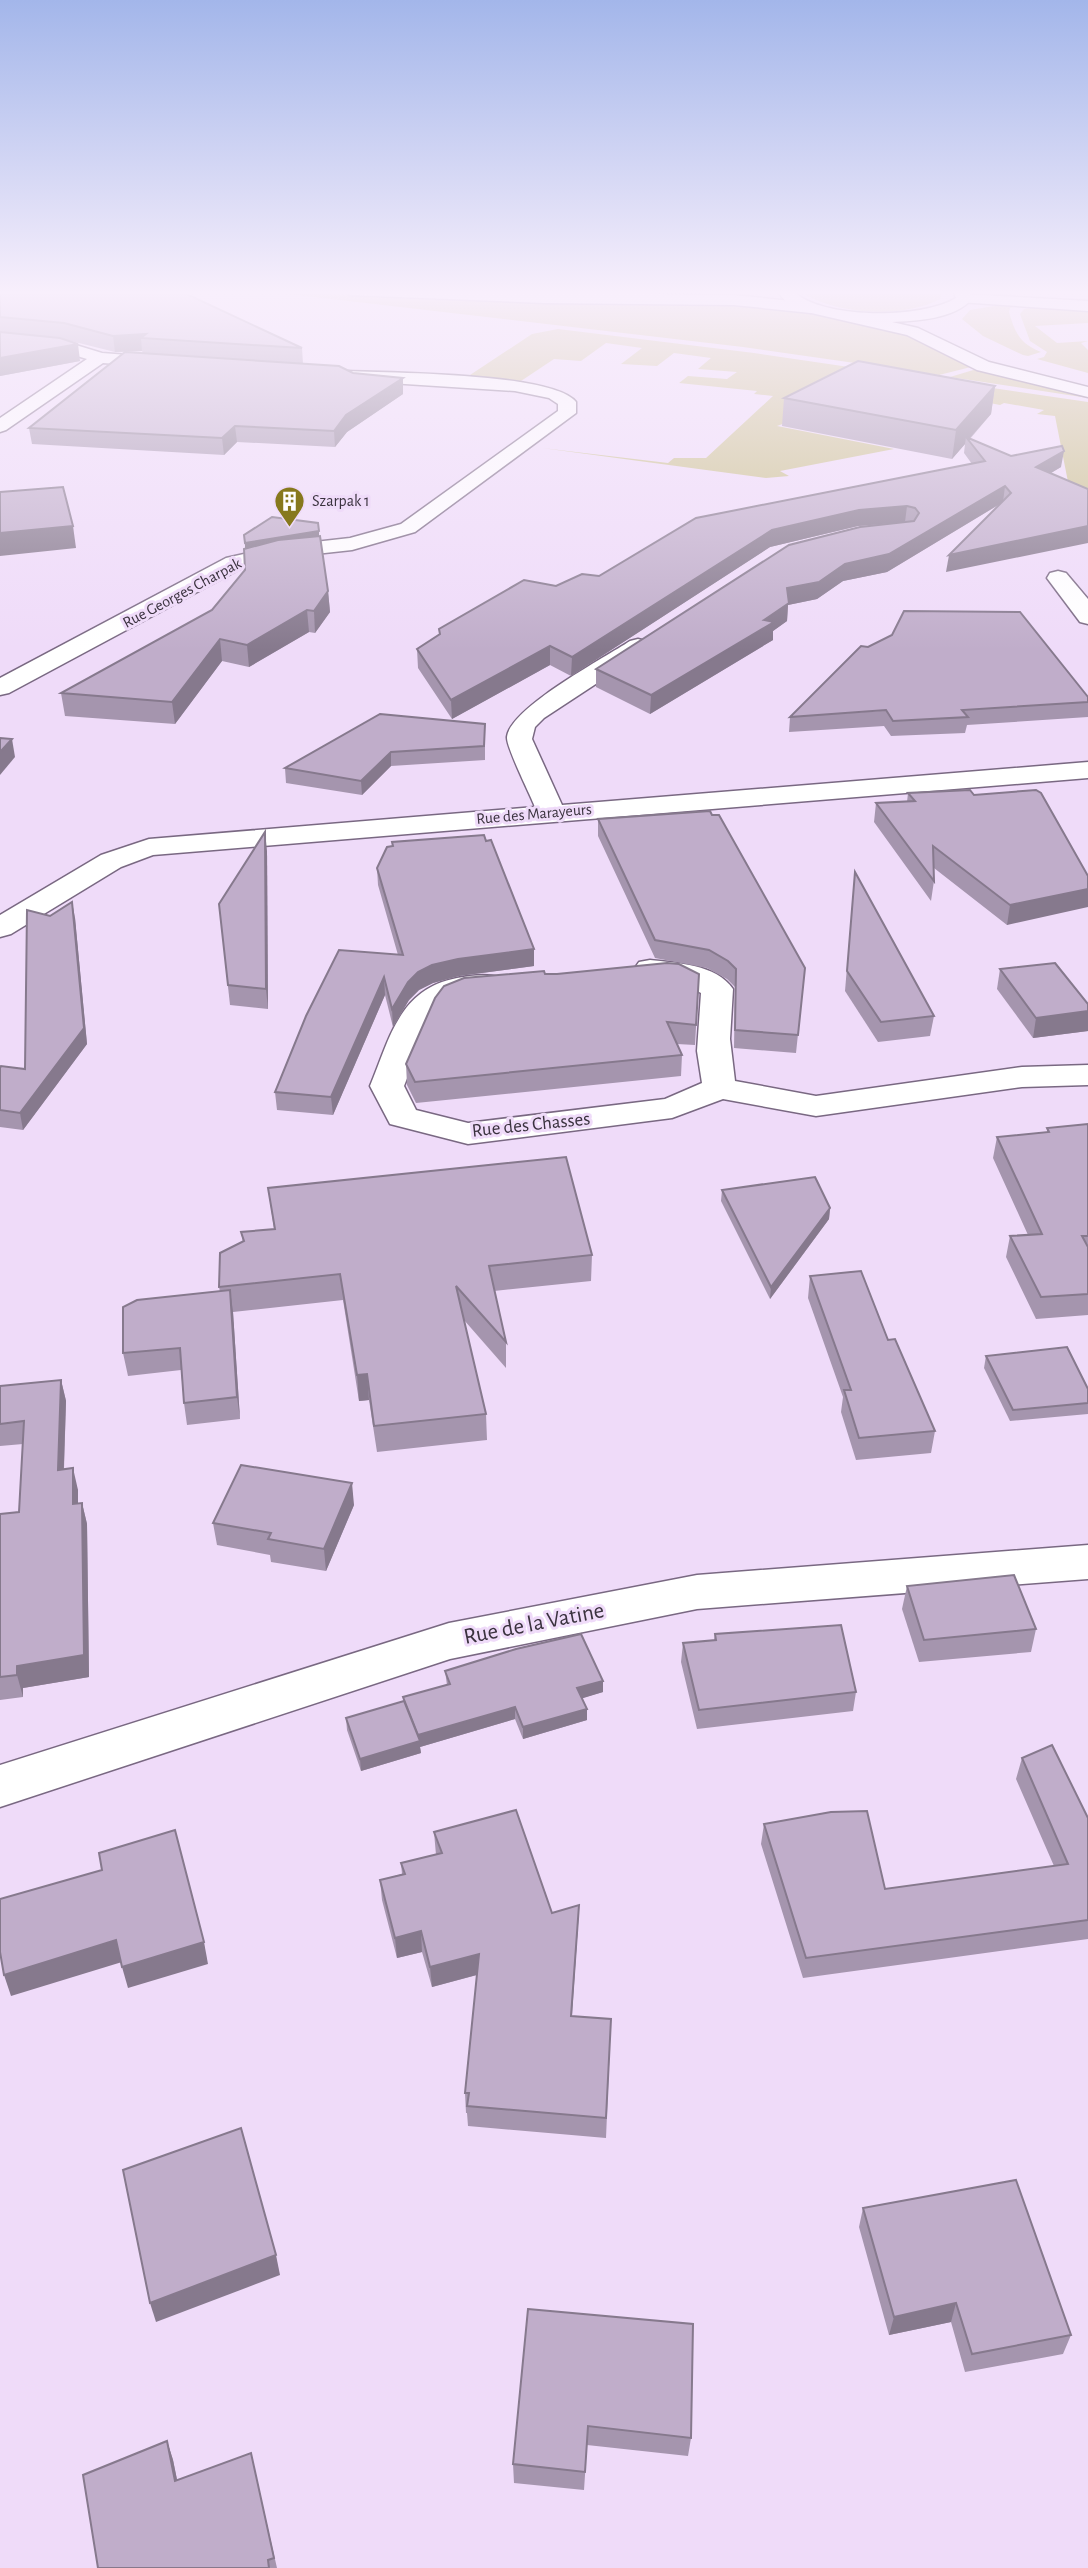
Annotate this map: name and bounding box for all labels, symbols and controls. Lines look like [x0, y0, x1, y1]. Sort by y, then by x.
building icon: Szarpak 1 [272, 484, 306, 528]
place label: Szarpak 1 [312, 493, 370, 509]
street label: Rue Georges Charpak [120, 555, 245, 631]
street label: Rue des Marayeurs [476, 801, 593, 828]
street label: Rue des Chasses [471, 1109, 591, 1141]
street label: Rue de la Vatine [462, 1599, 606, 1649]

